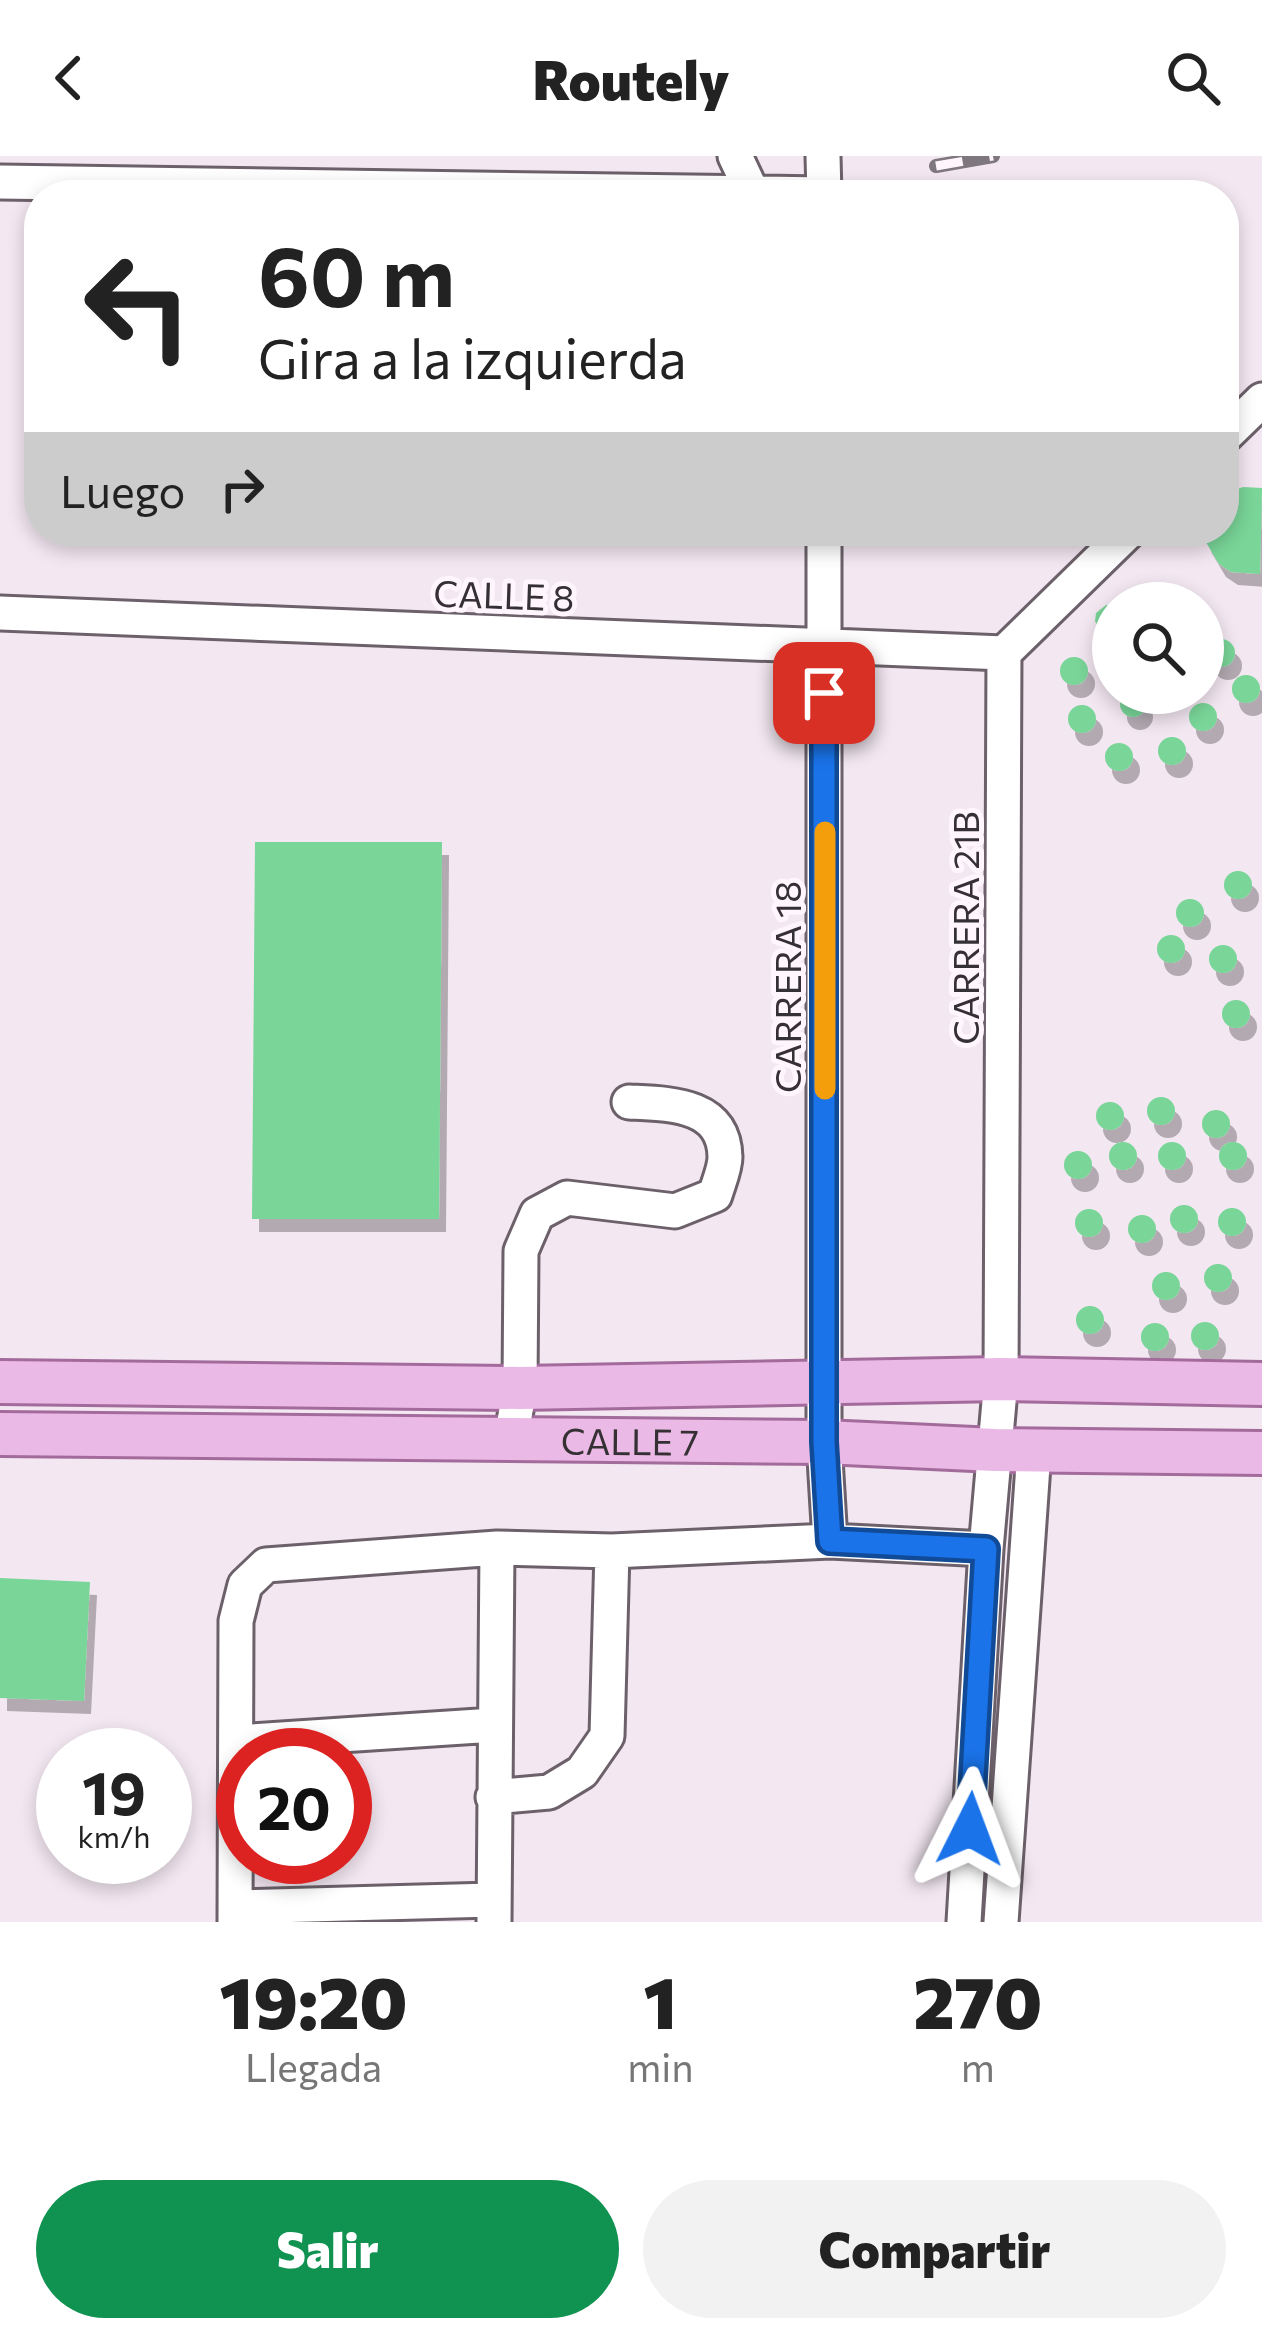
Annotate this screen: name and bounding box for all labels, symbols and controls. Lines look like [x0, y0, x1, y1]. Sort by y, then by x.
icon: back [36, 45, 102, 111]
text: Routely [533, 45, 729, 111]
icon: search [1160, 45, 1226, 111]
text: 60 m [258, 222, 455, 324]
icon: left [60, 228, 216, 384]
text: Gira a la izquierda [258, 324, 687, 390]
icon: right [209, 456, 275, 522]
text: Luego [60, 462, 185, 517]
street label: CALLE 8 [433, 570, 575, 618]
map controls [1092, 582, 1224, 714]
button: search [1092, 582, 1224, 714]
pin [773, 642, 875, 744]
icon: arrive [791, 660, 857, 726]
street label: CARRERA 21B [942, 811, 986, 1045]
street label: CARRERA 18 [764, 881, 808, 1093]
street label: CALLE 7 [561, 1417, 699, 1463]
speed limit sign: 20 [216, 1728, 372, 1884]
text: 19 [82, 1754, 146, 1827]
position arrow [907, 1766, 1033, 1892]
text: km/h [78, 1817, 150, 1854]
text: 19:20 [220, 1956, 408, 2044]
text: 1 [644, 1956, 677, 2044]
text: 270 [913, 1956, 1042, 2044]
text: Llegada [245, 2042, 382, 2090]
text: min [627, 2042, 694, 2090]
text: m [961, 2042, 995, 2090]
button: Salir [36, 2180, 619, 2318]
button: Compartir [643, 2180, 1226, 2318]

